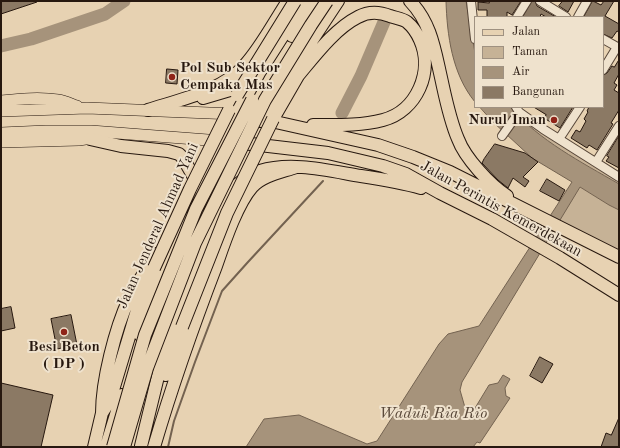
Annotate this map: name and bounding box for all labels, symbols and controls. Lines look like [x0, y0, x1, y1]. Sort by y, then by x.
legend [474, 16, 604, 108]
text: Jalan [512, 26, 540, 38]
text: Taman [512, 46, 548, 58]
place label: Pol Sub Sektor Cempaka Mas [180, 59, 280, 94]
text: Air [512, 66, 529, 78]
marker: Pol Sub Sektor Cempaka Mas [167, 72, 177, 82]
text: Bangunan [512, 86, 564, 98]
place label: Nurul Iman [468, 111, 546, 129]
marker: Nurul Iman [549, 115, 559, 125]
street label: Jalan Jenderal Ahmad Yani [113, 140, 203, 312]
street label: Jalan Perintis Kemerdekaan [417, 157, 585, 261]
marker: Besi Beton ( DP ) [59, 327, 69, 337]
place label: Besi Beton ( DP ) [28, 338, 100, 373]
water label: Waduk Ria Rio [379, 404, 487, 424]

